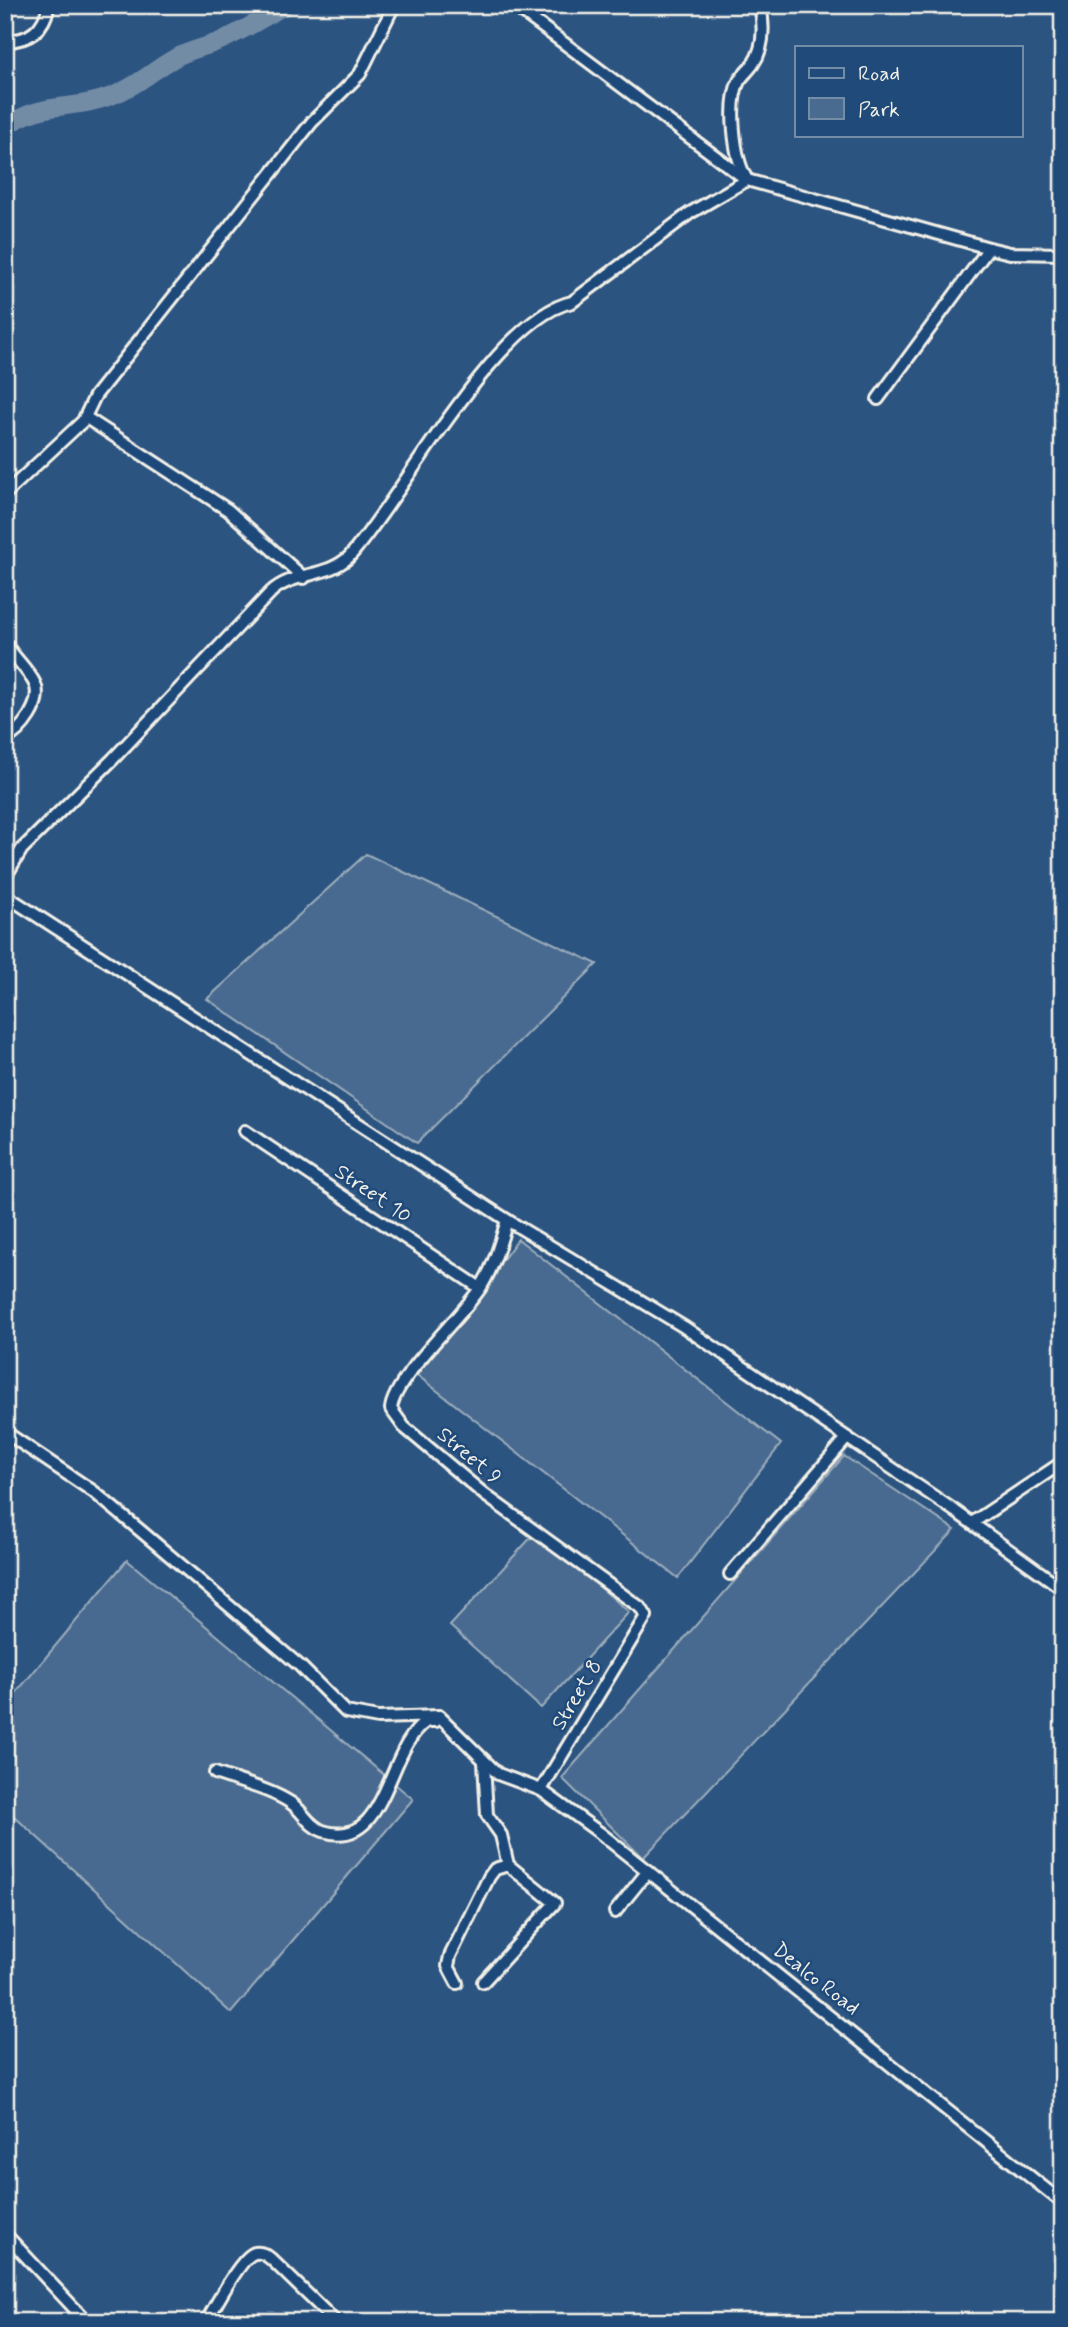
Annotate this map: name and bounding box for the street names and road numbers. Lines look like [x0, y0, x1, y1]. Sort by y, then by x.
street label: Street 10 [329, 1158, 417, 1230]
street label: Street 9 [431, 1421, 507, 1491]
street label: Street 8 [545, 1655, 609, 1735]
street label: Dealco Road [767, 1936, 865, 2022]

